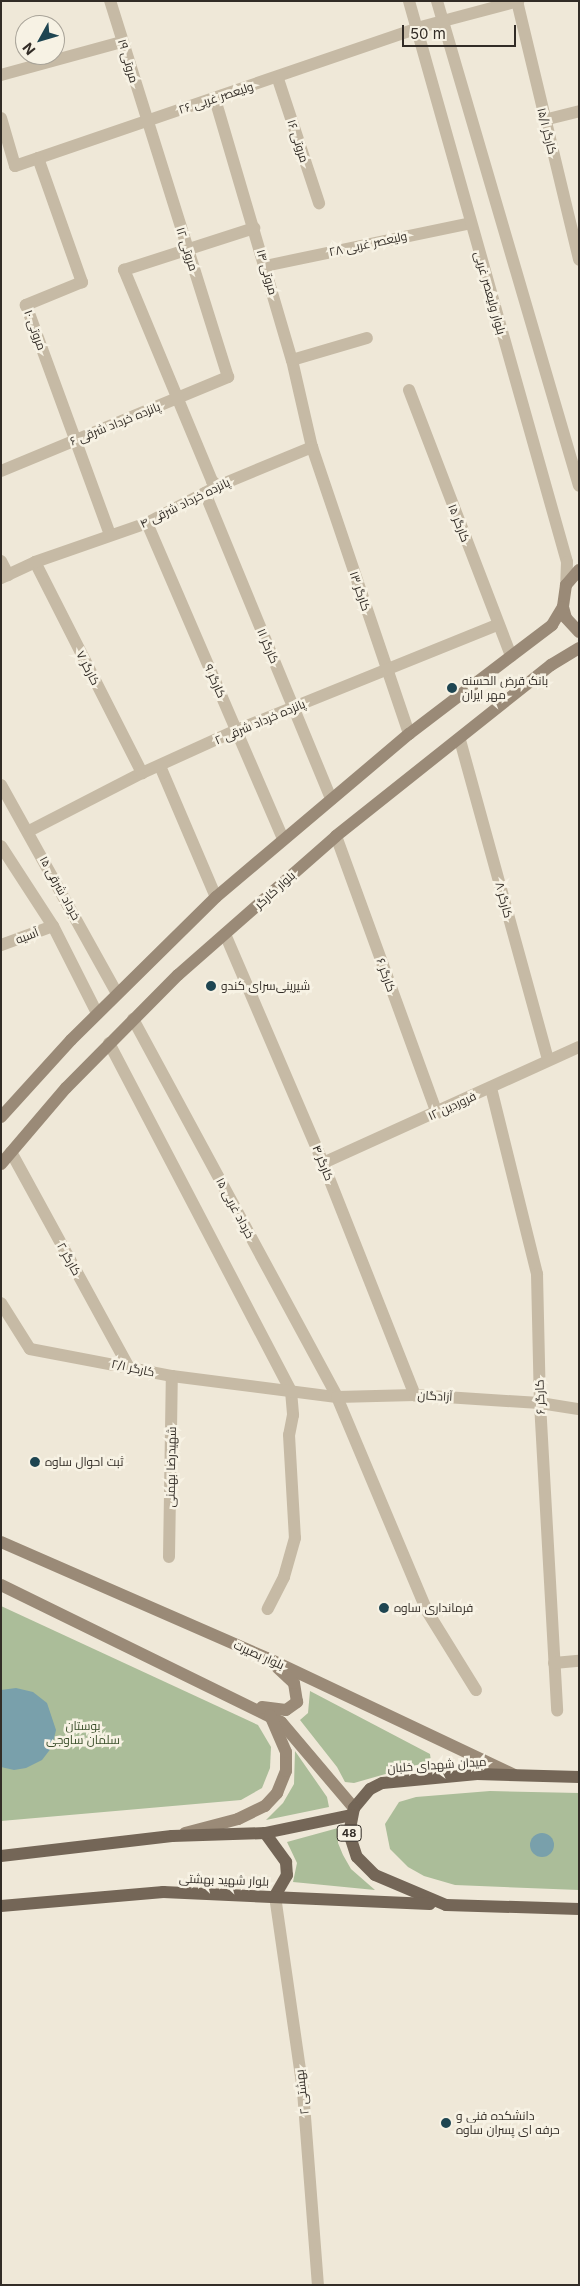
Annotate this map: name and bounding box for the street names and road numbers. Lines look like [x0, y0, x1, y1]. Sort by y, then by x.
street label: مروتی ۱۹ [115, 37, 141, 85]
street label: ولیعصر غربی ۲۶ [177, 79, 255, 117]
street label: کارگر ۱۵/۱ [534, 106, 560, 156]
street label: مروتی ۱۶ [284, 118, 312, 164]
street label: مروتی ۱۲ [173, 225, 201, 273]
street label: ولیعصر غربی ۲۸ [328, 229, 408, 259]
street label: مروتی ۱۴ [254, 248, 280, 296]
street label: بلوار ولیعصر غربی [471, 250, 509, 336]
street label: مروتی ۱۰ [21, 308, 49, 352]
street label: پانزده خرداد شرقی ۶ [68, 399, 162, 449]
street label: پانزده خرداد شرقی ۴ [138, 475, 232, 531]
street label: کارگر ۱۵ [445, 502, 473, 544]
street label: کارگر ۱۳ [347, 569, 373, 613]
street label: کارگر ۱۱ [254, 626, 282, 666]
street label: کارگر ۷ [73, 648, 103, 688]
street label: کارگر ۹ [201, 662, 229, 700]
street label: پانزده خرداد شرقی ۲ [213, 696, 307, 748]
street label: ۱۵ خرداد شرقی [37, 853, 83, 923]
street label: بلوار کارگر [252, 868, 298, 912]
street label: کارگر ۸ [492, 880, 516, 920]
street label: آسیه [13, 925, 41, 947]
street label: کارگر ۶ [373, 956, 399, 994]
street label: ۱۲ فروردین [426, 1089, 478, 1123]
street label: کارگر ۴ [309, 1143, 337, 1183]
street label: ۱۵ خرداد غربی [213, 1175, 257, 1241]
street label: کارگر ۲ [54, 1240, 84, 1278]
street label: کارگر ۲/۱ [110, 1356, 156, 1380]
street label: کارگر ۶ [532, 1379, 548, 1415]
street label: آزادگان [417, 1388, 453, 1404]
street label: شهیدرضا بهمنی [163, 1426, 179, 1508]
street label: بلوار بصیرت [232, 1638, 286, 1672]
street label: میدان شهدای خلبان [387, 1754, 487, 1776]
road number: 48 [336, 1825, 362, 1842]
street label: بلوار شهید بهشتی [179, 1871, 269, 1889]
street label: بهشتی ۲ [292, 2069, 312, 2115]

